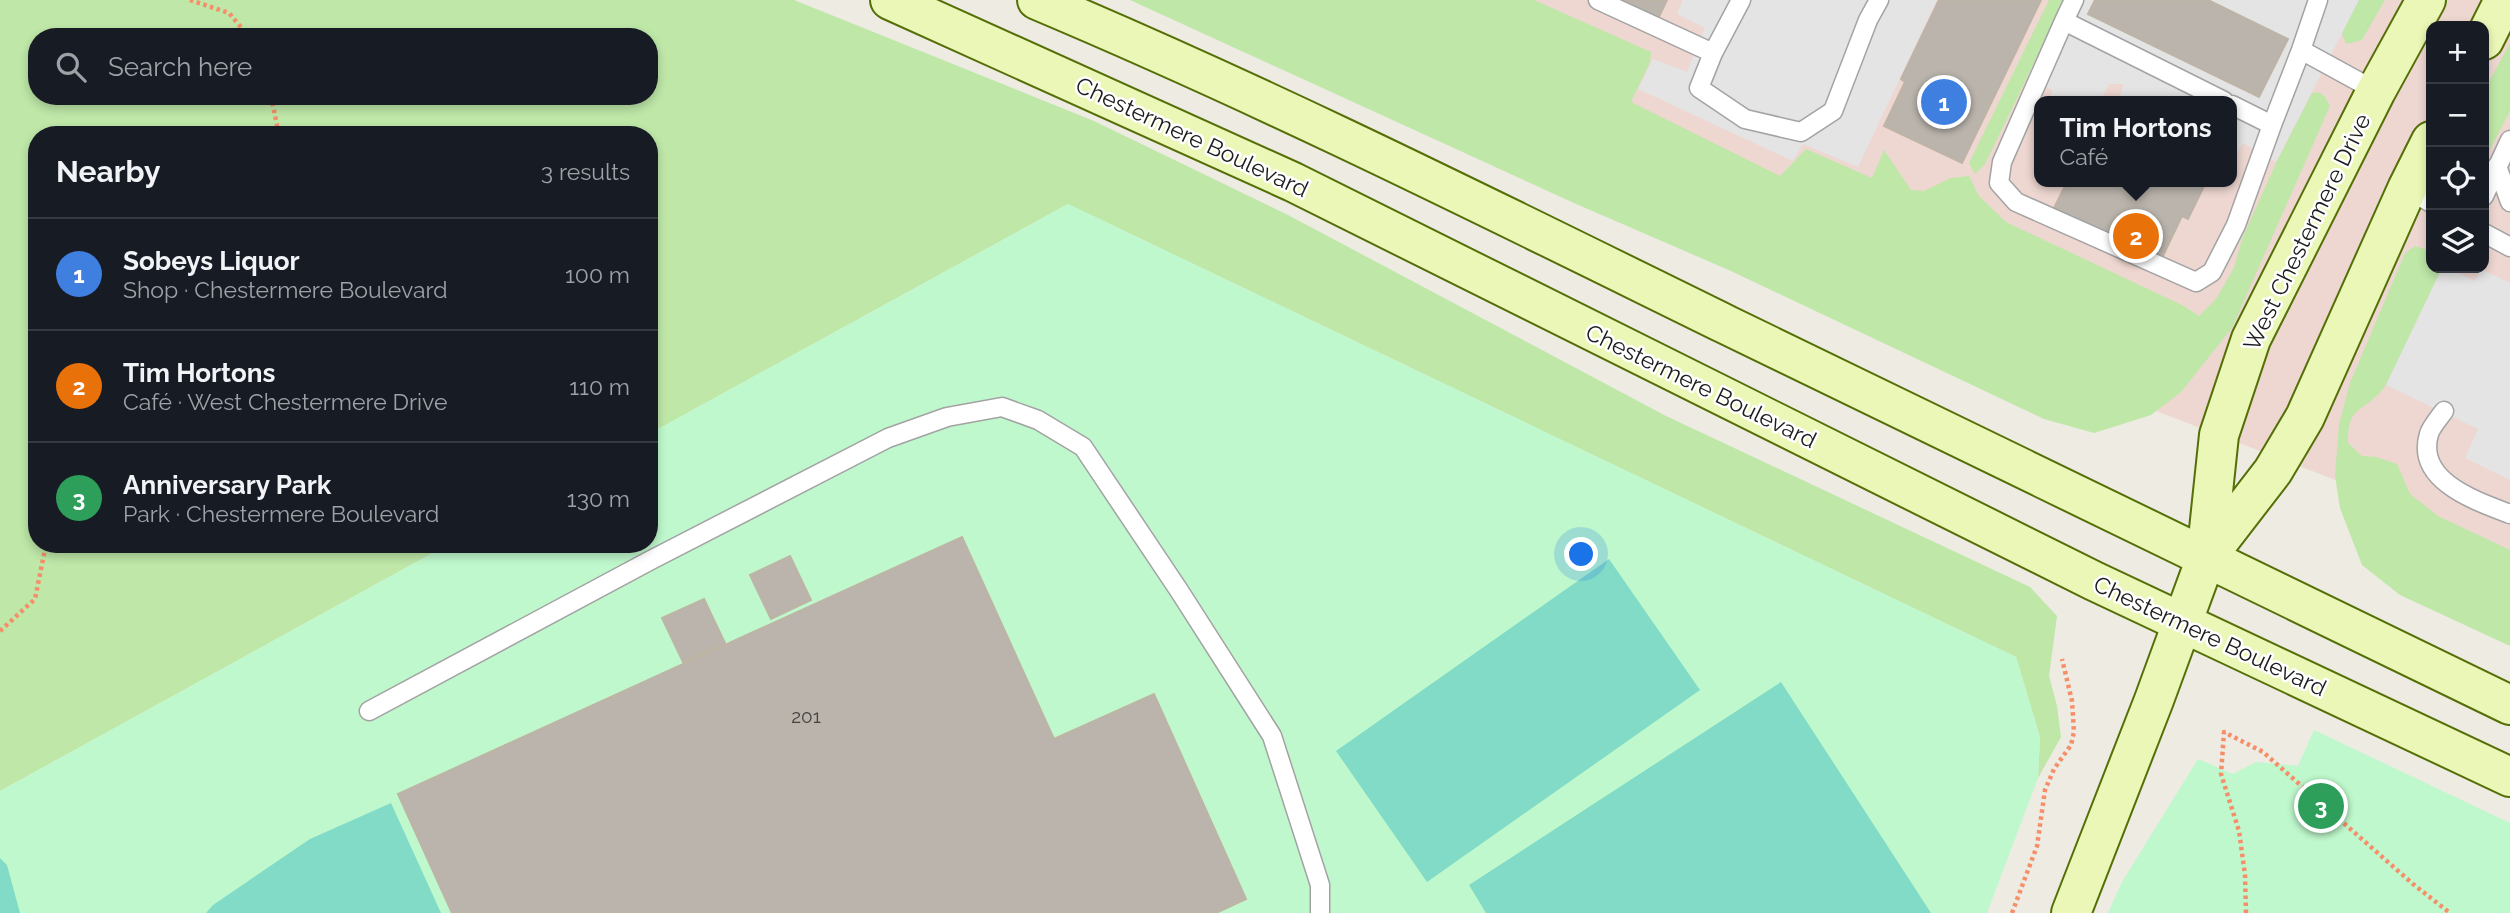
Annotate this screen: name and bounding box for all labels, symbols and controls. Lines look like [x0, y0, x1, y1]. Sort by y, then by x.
map controls [2426, 21, 2489, 273]
button: + [2426, 21, 2489, 84]
search box [28, 28, 658, 105]
icon: search [52, 48, 90, 86]
text: Search here [108, 52, 252, 82]
street label: Chestermere Boulevard [1072, 71, 1313, 202]
pin: 1 [1921, 76, 1967, 128]
button: − [2426, 84, 2489, 147]
popup [2034, 96, 2237, 187]
street label: West Chestermere Drive [2237, 109, 2376, 355]
text: Tim Hortons [2059, 113, 2212, 143]
text: Café [2059, 143, 2108, 170]
button: locate [2426, 147, 2489, 210]
text: Nearby [56, 154, 160, 189]
text: 3 results [541, 158, 630, 185]
pin: 2 [2113, 210, 2159, 262]
button: layers [2426, 210, 2489, 273]
text: Sobeys Liquor [123, 246, 300, 276]
text: 1 [73, 261, 85, 288]
text: 100 m [565, 261, 630, 288]
text: Shop · Chestermere Boulevard [123, 276, 448, 303]
street label: Chestermere Boulevard [1581, 318, 1821, 453]
text: Tim Hortons [123, 358, 275, 388]
text: 2 [73, 373, 85, 400]
text: 110 m [569, 373, 630, 400]
text: Café · West Chestermere Drive [123, 388, 447, 415]
text: Anniversary Park [123, 470, 331, 500]
text: 3 [73, 485, 85, 512]
text: 130 m [567, 485, 630, 512]
text: Park · Chestermere Boulevard [123, 500, 439, 527]
your location [1564, 537, 1598, 571]
street label: Chestermere Boulevard [2090, 570, 2331, 701]
house number: 201 [791, 705, 821, 727]
pin: 3 [2298, 780, 2344, 832]

